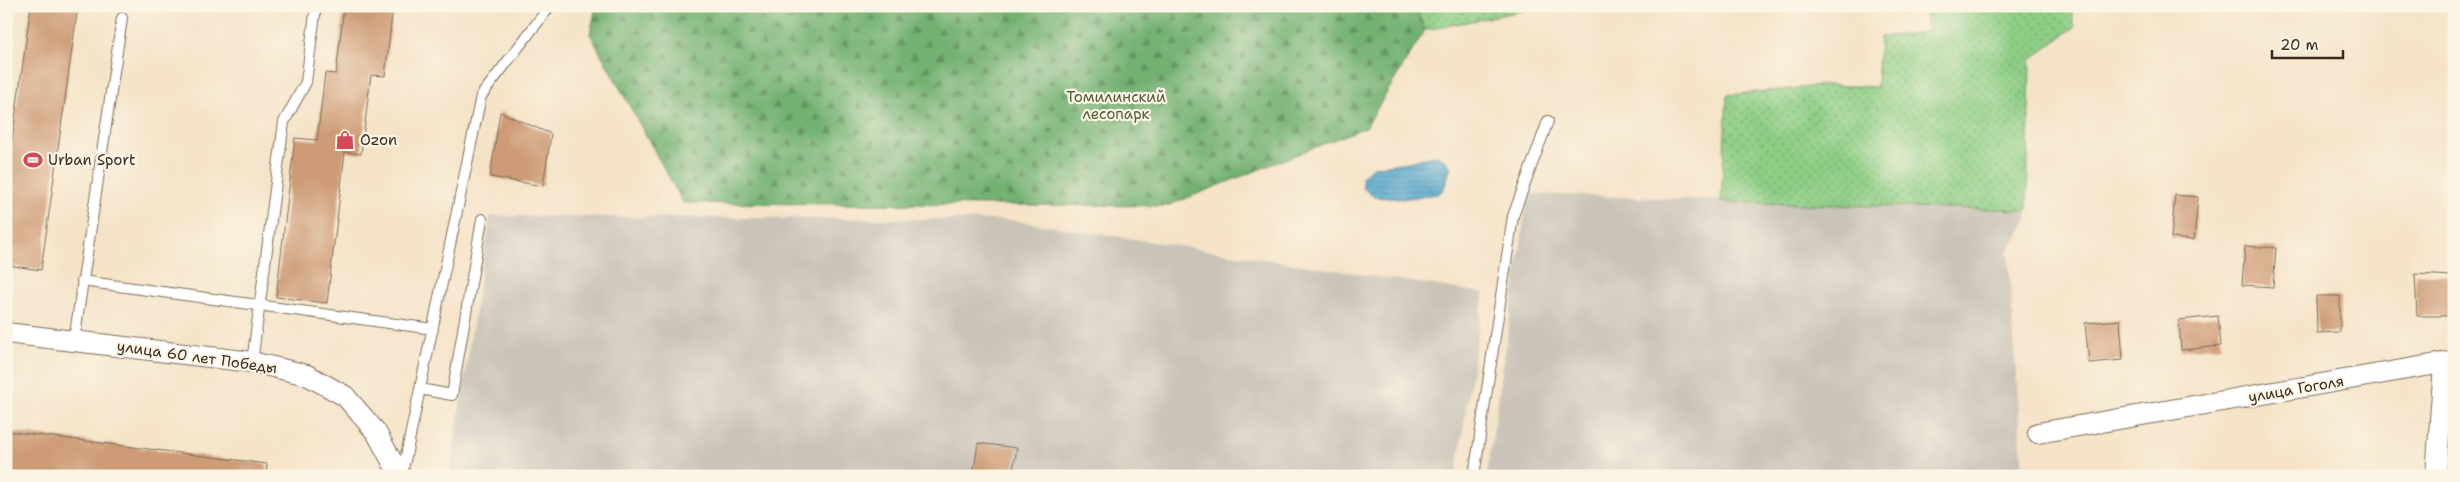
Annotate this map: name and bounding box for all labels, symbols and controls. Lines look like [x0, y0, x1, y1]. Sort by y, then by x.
scale bar [2272, 28, 2344, 60]
text: 20 m [2280, 35, 2319, 55]
park label: Томилинский лесопарк [1066, 87, 1166, 124]
shop icon: Ozon [334, 129, 356, 151]
place label: Ozon [360, 130, 397, 150]
sports icon: Urban Sport [22, 149, 44, 171]
place label: Urban Sport [48, 150, 136, 170]
street label: улица 60 лет Победы [116, 336, 278, 378]
street label: улица Гоголя [2247, 371, 2345, 407]

